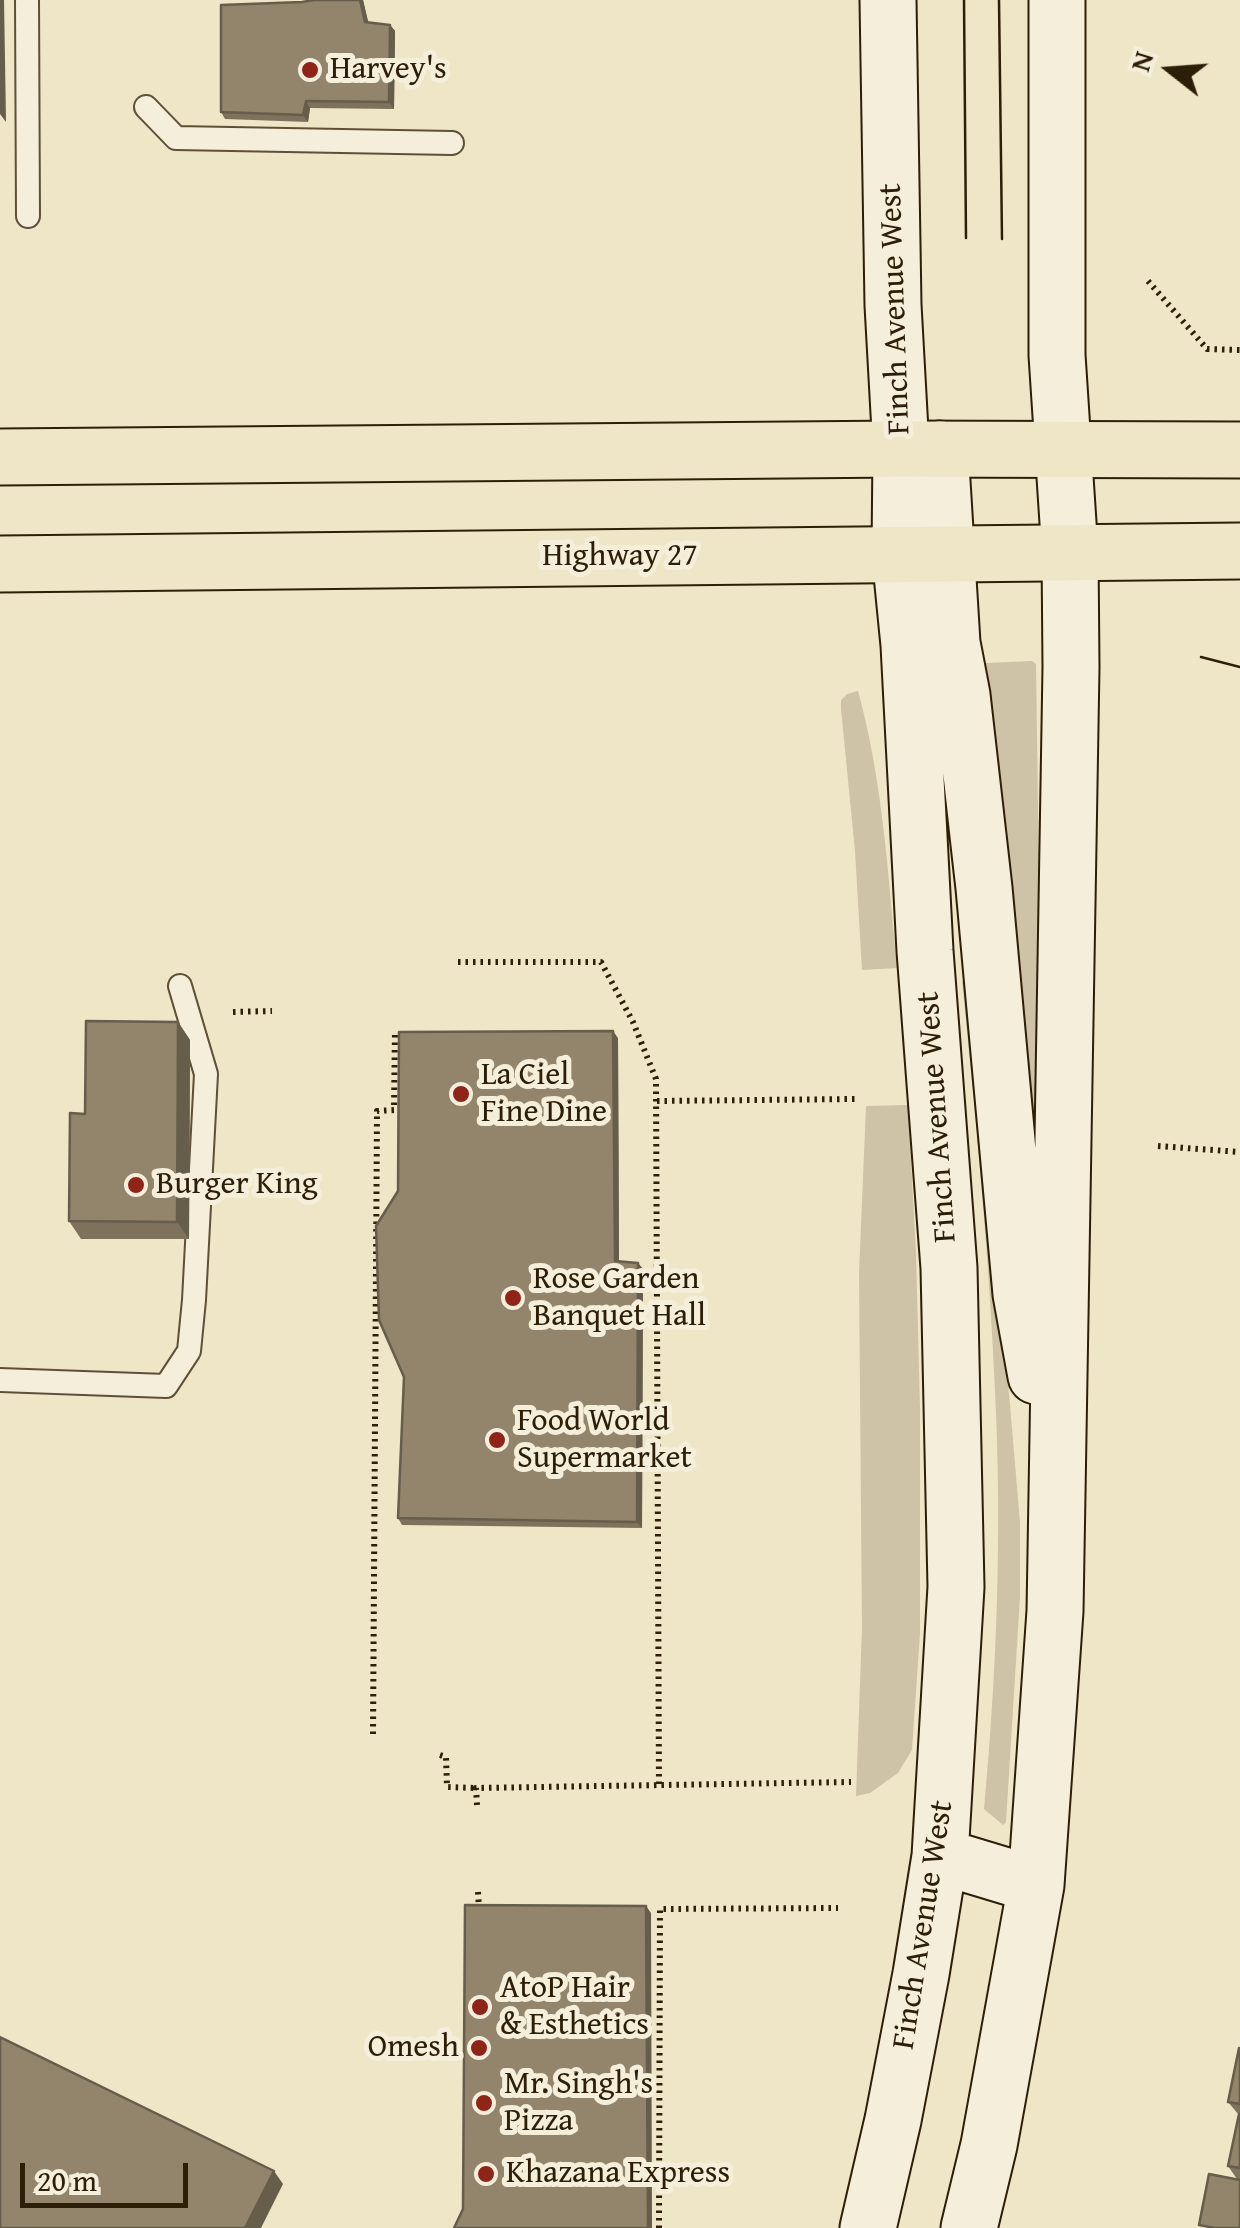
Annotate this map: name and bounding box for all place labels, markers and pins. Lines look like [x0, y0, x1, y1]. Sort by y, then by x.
place label: Harvey's [330, 51, 447, 89]
marker: Harvey's [299, 59, 321, 81]
place label: La Ciel Fine Dine [481, 1057, 607, 1132]
marker: La Ciel Fine Dine [450, 1083, 472, 1105]
place label: Burger King [156, 1166, 318, 1204]
marker: Burger King [125, 1174, 147, 1196]
place label: Rose Garden Banquet Hall [533, 1261, 706, 1336]
marker: Rose Garden Banquet Hall [502, 1287, 524, 1309]
place label: Food World Supermarket [517, 1403, 692, 1478]
marker: Food World Supermarket [486, 1429, 508, 1451]
place label: AtoP Hair & Esthetics [500, 1970, 649, 2045]
marker: AtoP Hair & Esthetics [469, 1996, 491, 2018]
place label: Omesh [368, 2029, 459, 2067]
marker: Omesh [468, 2037, 490, 2059]
place label: Mr. Singh's Pizza [504, 2066, 653, 2141]
marker: Mr. Singh's Pizza [473, 2092, 495, 2114]
place label: Khazana Express [506, 2155, 730, 2193]
marker: Khazana Express [475, 2163, 497, 2185]

